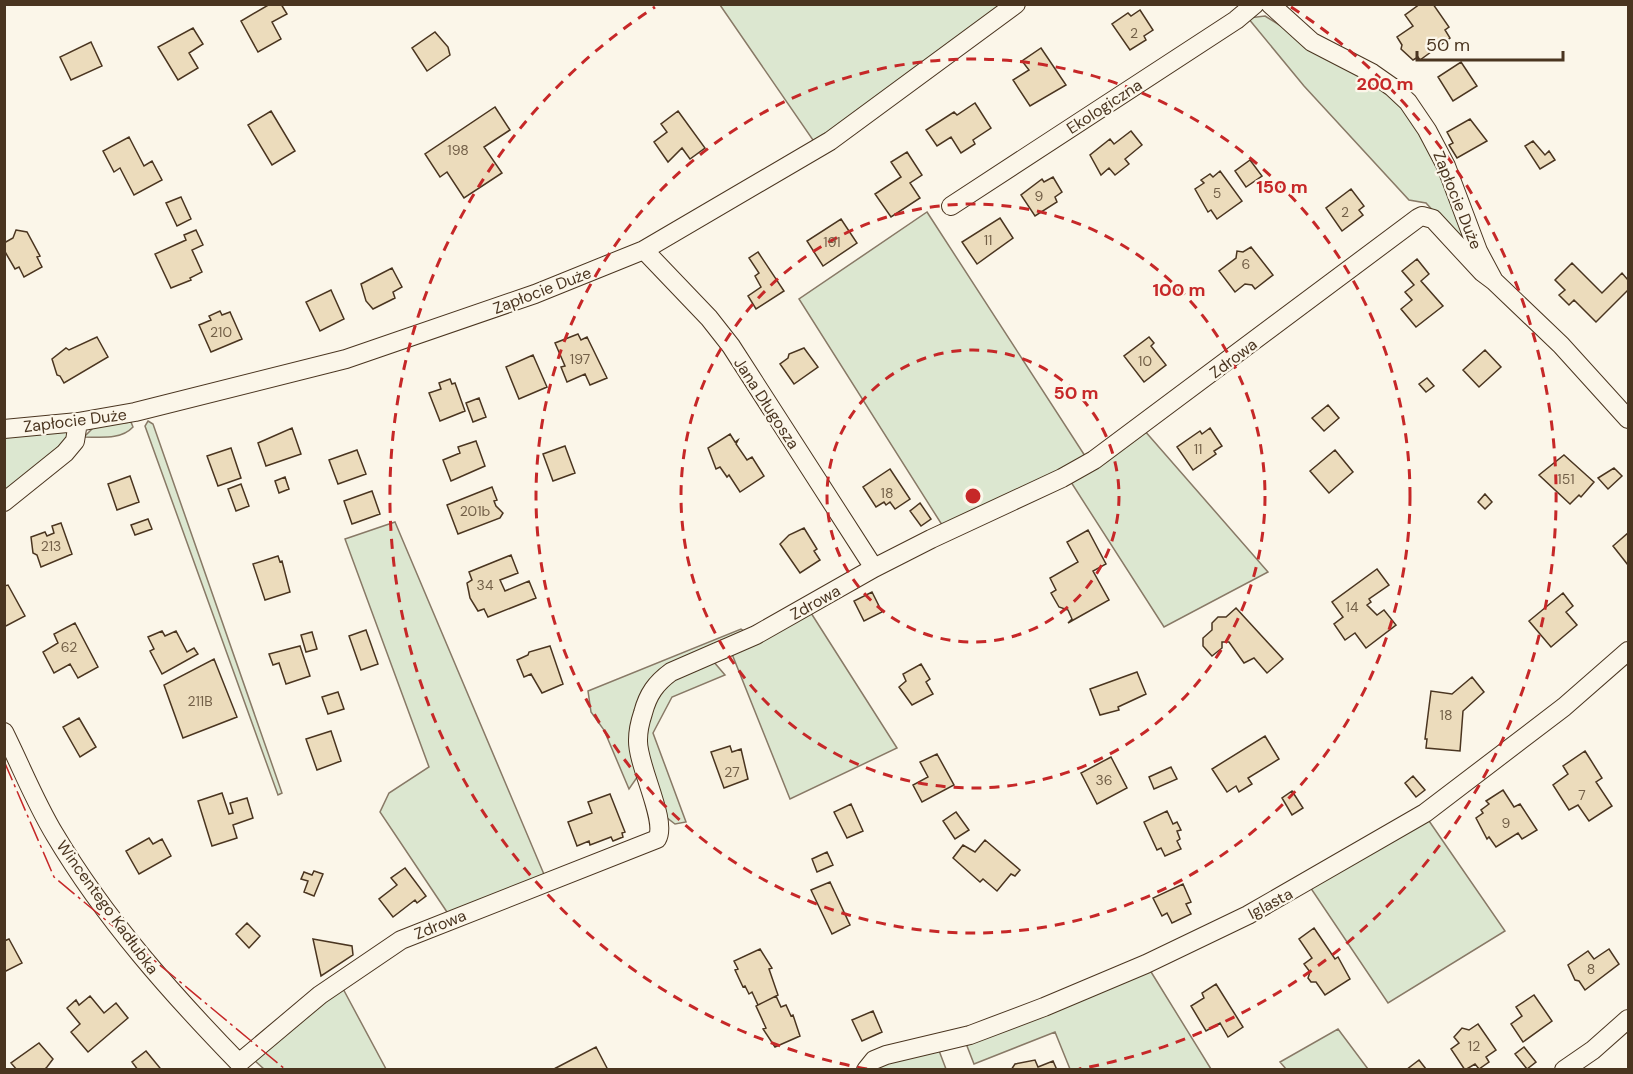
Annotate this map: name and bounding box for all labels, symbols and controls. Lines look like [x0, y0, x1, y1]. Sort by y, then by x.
house number: 2 [1130, 24, 1138, 42]
scale bar [1417, 24, 1562, 62]
text: 50 m [1426, 33, 1470, 57]
text: 200 m [1357, 72, 1413, 96]
street label: Ekologiczna [1063, 74, 1146, 139]
house number: 198 [447, 141, 469, 159]
street label: Zapłocie Duże [1428, 148, 1487, 252]
text: 150 m [1256, 175, 1308, 199]
house number: 5 [1213, 184, 1221, 202]
house number: 9 [1035, 187, 1044, 205]
house number: 2 [1341, 203, 1349, 221]
house number: 11 [984, 231, 992, 249]
house number: 191 [823, 233, 841, 251]
house number: 6 [1242, 255, 1250, 273]
street label: Zapłocie Duże [490, 262, 594, 319]
text: 100 m [1152, 278, 1206, 302]
house number: 210 [210, 323, 232, 341]
street label: Zdrowa [1205, 334, 1261, 383]
house number: 197 [570, 350, 590, 368]
house number: 10 [1138, 352, 1152, 370]
street label: Jana Długosza [729, 353, 804, 453]
text: 50 m [1053, 381, 1099, 405]
street label: Zapłocie Duże [22, 404, 128, 437]
house number: 11 [1194, 440, 1202, 458]
house number: 151 [1557, 470, 1575, 488]
house number: 18 [881, 484, 893, 502]
centre of rings [963, 486, 983, 506]
house number: 201b [460, 502, 491, 520]
house number: 213 [41, 537, 61, 555]
house number: 34 [477, 576, 494, 594]
street label: Zdrowa [786, 580, 844, 625]
house number: 14 [1346, 598, 1359, 616]
house number: 62 [61, 638, 77, 656]
house number: 211B [187, 692, 213, 710]
house number: 18 [1440, 706, 1452, 724]
house number: 27 [724, 763, 740, 781]
house number: 36 [1095, 771, 1113, 789]
house number: 7 [1578, 786, 1586, 804]
house number: 9 [1502, 814, 1511, 832]
street label: Wincentego Kadłubka [52, 836, 163, 979]
street label: Iglasta [1244, 883, 1296, 924]
street label: Zdrowa [411, 905, 469, 944]
house number: 8 [1587, 960, 1595, 978]
house number: 12 [1468, 1037, 1480, 1055]

